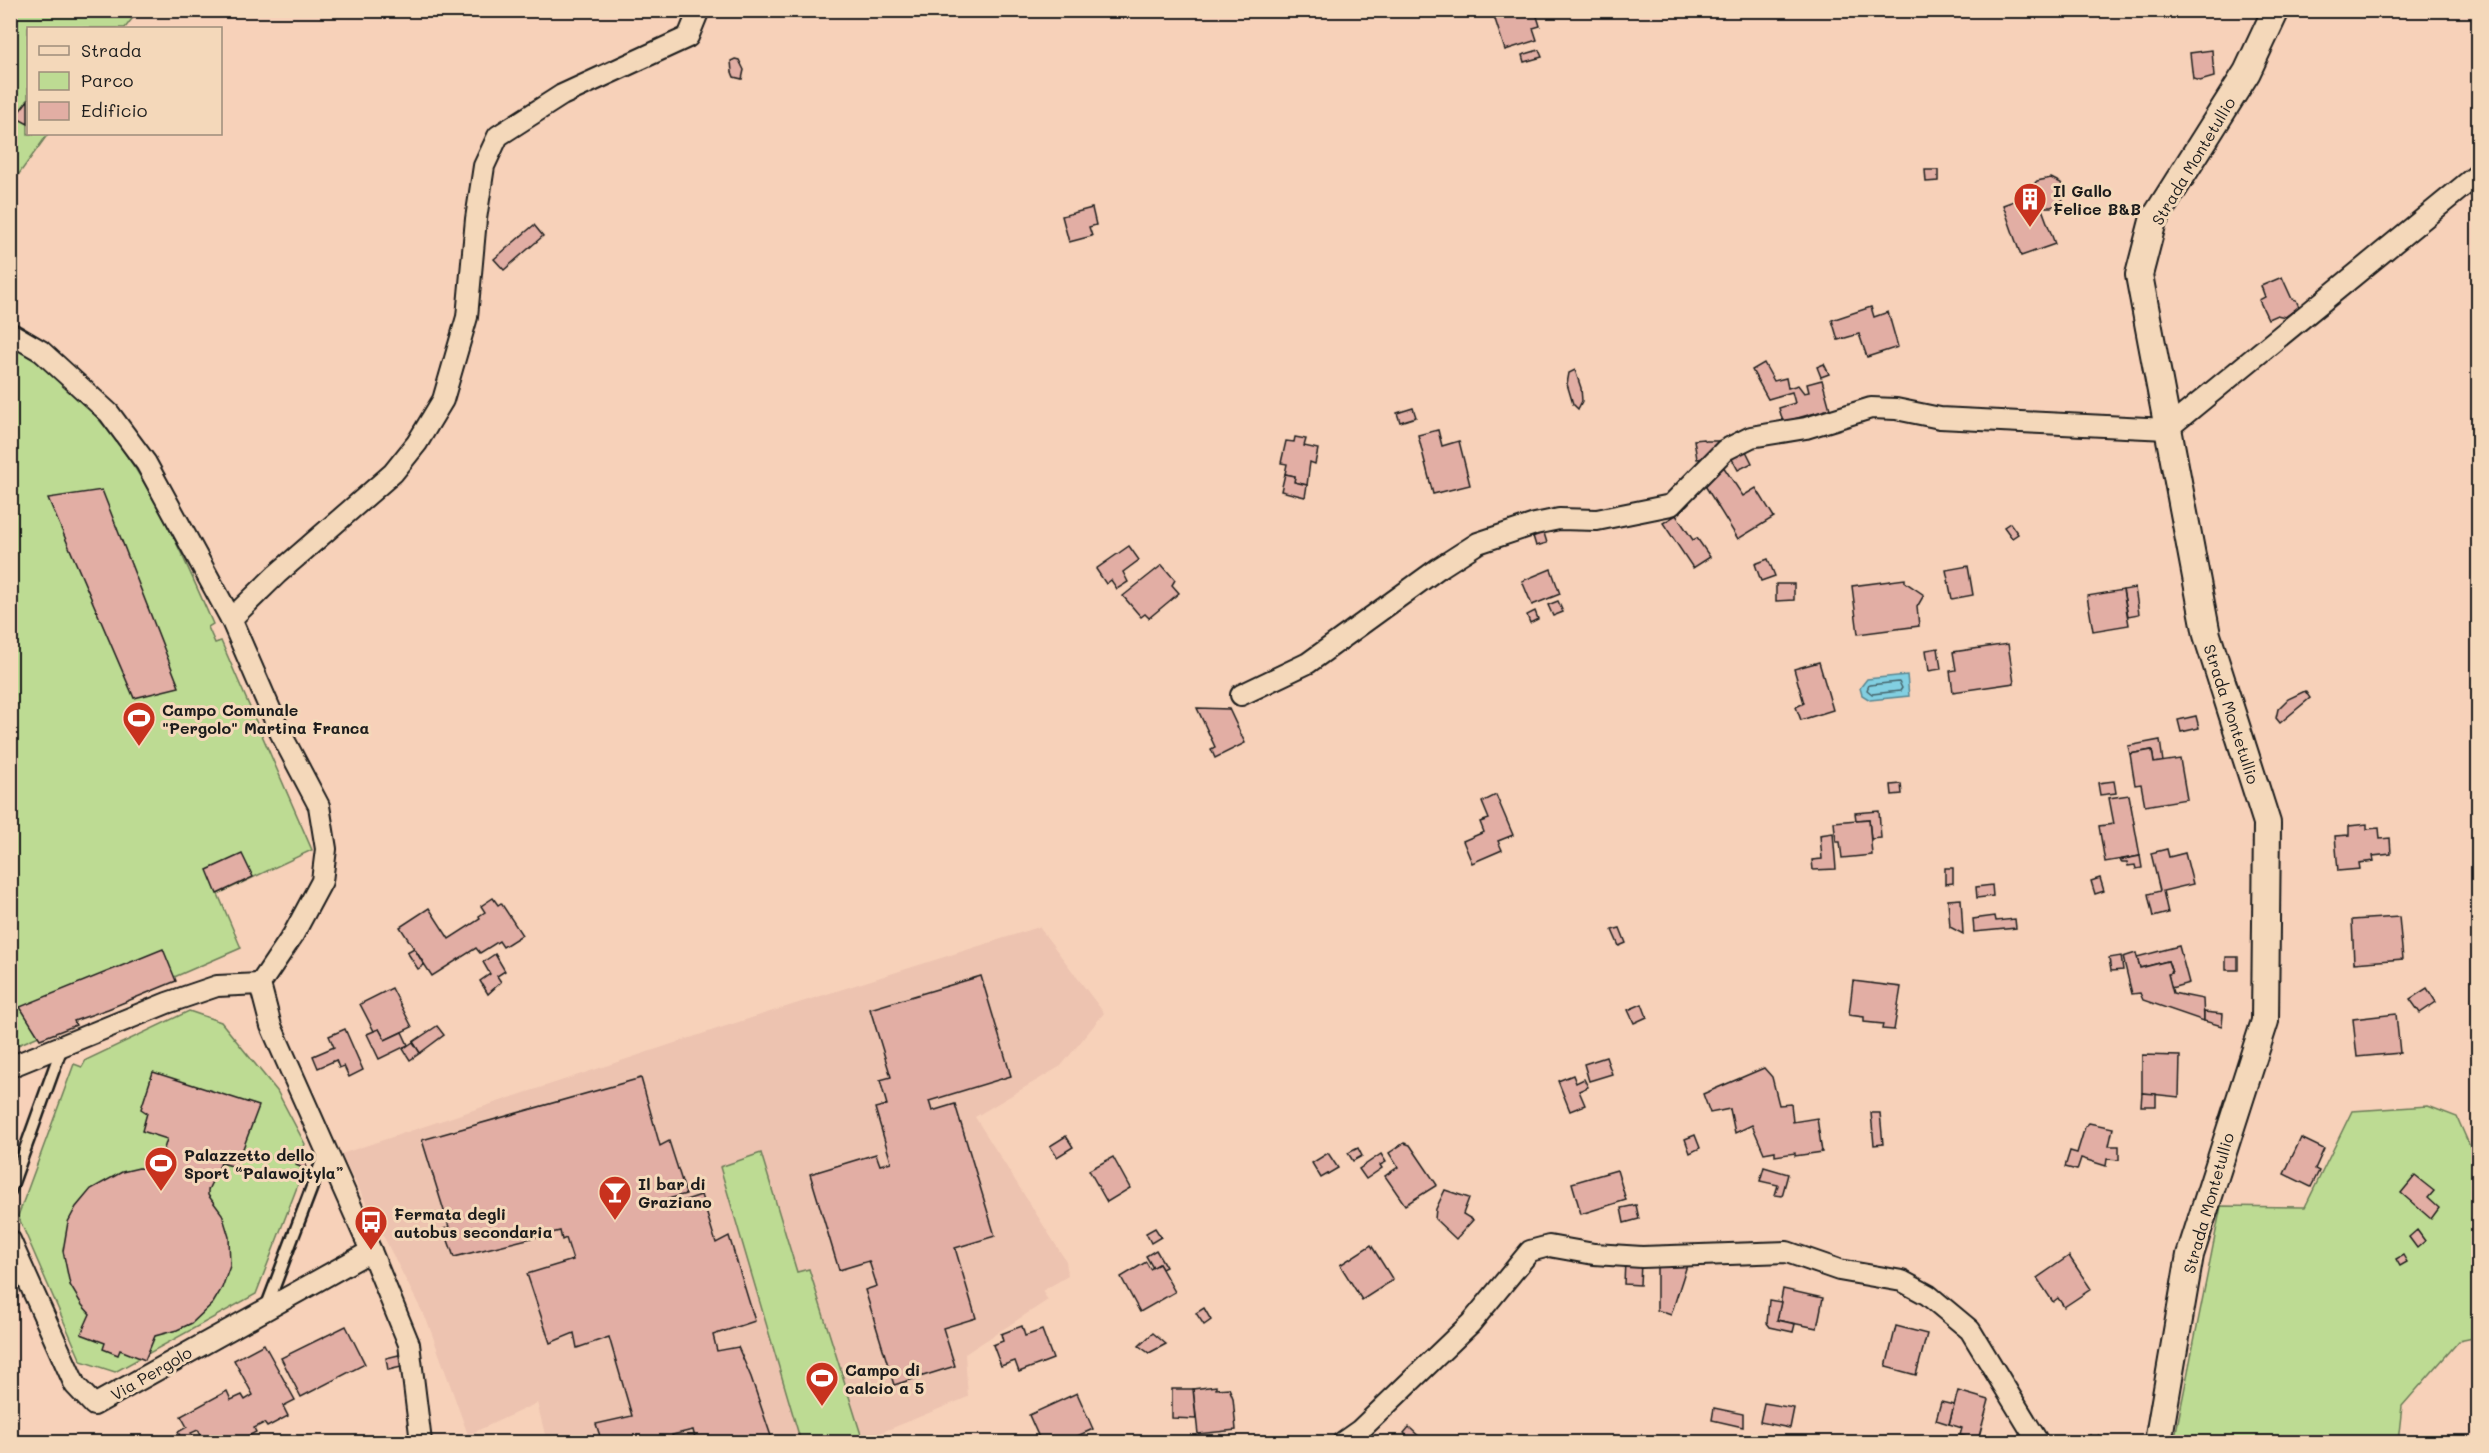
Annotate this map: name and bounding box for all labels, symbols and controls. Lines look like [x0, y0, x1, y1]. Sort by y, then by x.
legend [27, 27, 222, 135]
text: Strada [81, 38, 142, 62]
text: Parco [81, 68, 134, 92]
street label: Strada Montetullio [2147, 93, 2239, 229]
text: Edificio [81, 98, 148, 122]
place label: Il Gallo Felice B&B [2053, 180, 2141, 219]
building icon: Il Gallo Felice B&B [2012, 181, 2048, 228]
street label: Strada Montetullio [2200, 642, 2264, 786]
place label: Campo Comunale "Pergolo" Martina Franca [162, 699, 369, 738]
sports icon: Campo Comunale "Pergolo" Martina Franca [121, 700, 157, 747]
street label: Strada Montetullio [2178, 1130, 2238, 1276]
place label: Palazzetto dello Sport “Palawojtyla” [184, 1144, 344, 1183]
sports icon: Palazzetto dello Sport “Palawojtyla” [143, 1145, 179, 1192]
place label: Il bar di Graziano [638, 1173, 712, 1212]
bar icon: Il bar di Graziano [597, 1174, 633, 1221]
place label: Fermata degli autobus secondaria [394, 1203, 553, 1242]
bus stop icon: Fermata degli autobus secondaria [353, 1204, 389, 1251]
street label: Via Pergolo [107, 1341, 195, 1405]
place label: Campo di calcio a 5 [845, 1359, 924, 1398]
sports icon: Campo di calcio a 5 [804, 1360, 840, 1407]

